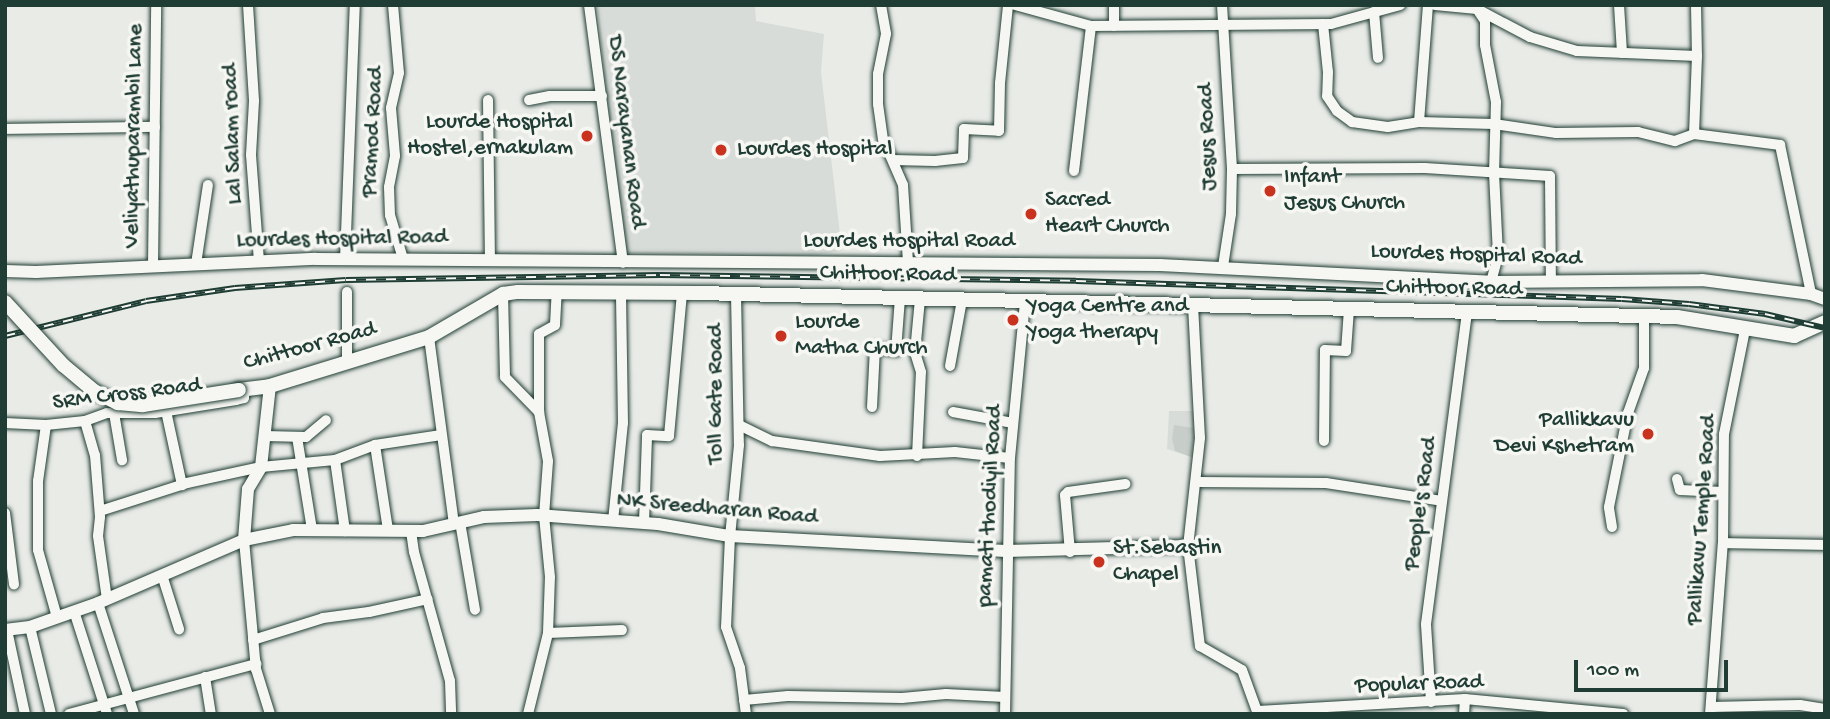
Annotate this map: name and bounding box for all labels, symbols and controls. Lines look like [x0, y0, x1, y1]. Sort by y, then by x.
street label: Veliyathuparambil Lane [119, 24, 151, 248]
street label: DS Narayanan Road [599, 34, 651, 230]
street label: Lal Salam road [218, 63, 250, 205]
street label: Pramod Road [357, 66, 391, 198]
street label: Jesus Road [1193, 83, 1225, 191]
place label: Lourde Hospital Hostel,ernakulam [407, 109, 573, 163]
marker: Lourde Hospital Hostel,ernakulam [579, 128, 595, 144]
place label: Lourdes Hospital [737, 136, 893, 164]
marker: Lourdes Hospital [711, 140, 731, 160]
place label: Infant Jesus Church [1284, 164, 1405, 218]
marker: Infant Jesus Church [1262, 183, 1278, 199]
place label: Sacred Heart Church [1045, 187, 1170, 241]
marker: Sacred Heart Church [1023, 206, 1039, 222]
street label: Lourdes Hospital Road [236, 224, 448, 256]
street label: Lourdes Hospital Road [803, 228, 1015, 256]
street label: Lourdes Hospital Road [1370, 239, 1582, 273]
street label: Chittoor Road [820, 260, 956, 290]
street label: Chittoor Road [1386, 274, 1522, 304]
place label: Yoga Centre and Yoga therapy [1027, 293, 1188, 347]
place label: Lourde Matha Church [795, 309, 928, 363]
marker: Yoga Centre and Yoga therapy [1005, 312, 1021, 328]
street label: Chittoor Road [241, 316, 379, 378]
street label: Toll Gate Road [703, 324, 731, 464]
marker: Lourde Matha Church [773, 328, 789, 344]
street label: SRM Cross Road [51, 372, 203, 418]
street label: pamati thodiyil Road [972, 404, 1010, 608]
place label: Pallikkavu Devi Kshetram [1495, 407, 1634, 461]
street label: Pallikavu Temple Road [1682, 414, 1724, 626]
marker: Pallikkavu Devi Kshetram [1640, 426, 1656, 442]
street label: People's Road [1399, 435, 1445, 573]
street label: NK Sreedharan Road [615, 487, 819, 533]
place label: St.Sebastin Chapel [1113, 535, 1221, 589]
marker: St.Sebastin Chapel [1091, 554, 1107, 570]
scale bar [1578, 646, 1732, 690]
text: 100 m [1587, 659, 1639, 684]
street label: Popular Road [1354, 669, 1484, 701]

